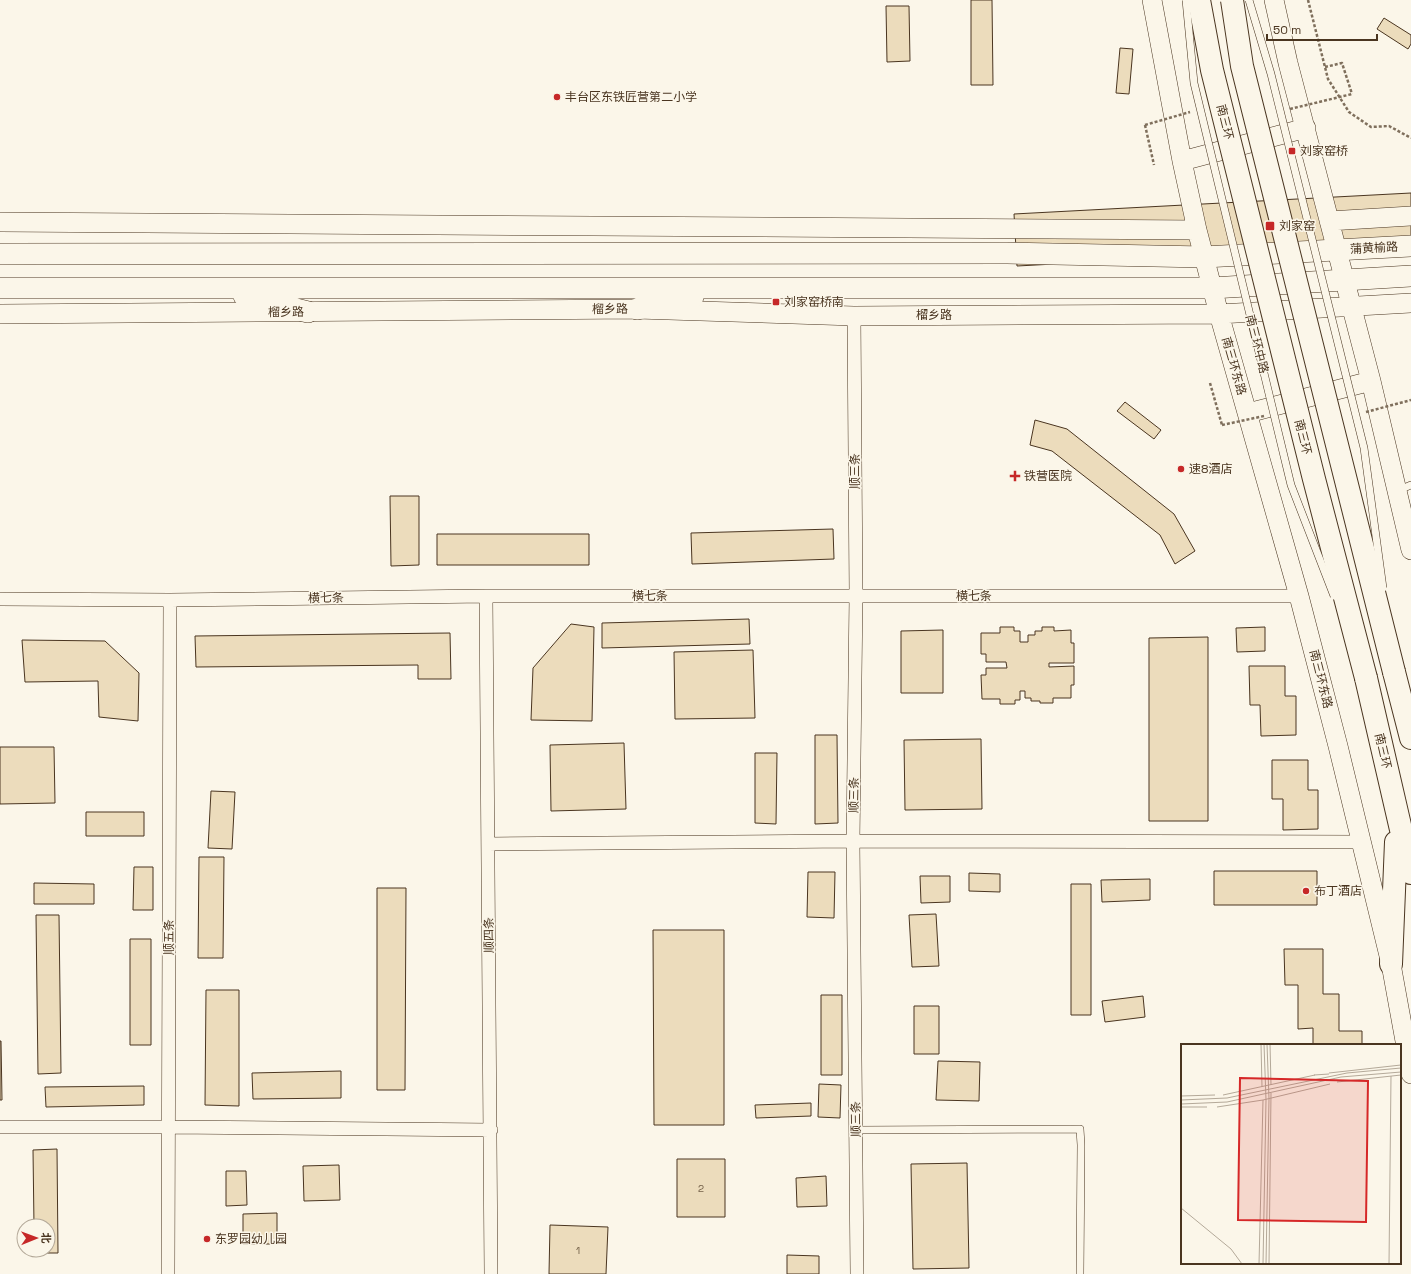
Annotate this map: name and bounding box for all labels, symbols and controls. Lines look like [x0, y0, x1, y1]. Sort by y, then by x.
scale bar [1267, 16, 1377, 42]
text: 50 m [1273, 22, 1301, 38]
place label: 丰台区东铁匠营第二小学 [565, 89, 697, 105]
marker: 丰台区东铁匠营第二小学 [552, 92, 562, 102]
street label: 南三环 [1213, 103, 1237, 141]
place label: 刘家窑桥 [1300, 143, 1348, 159]
marker: 刘家窑桥 [1287, 146, 1297, 156]
place label: 刘家窑 [1279, 218, 1315, 234]
marker: 刘家窑 [1264, 220, 1276, 232]
street label: 蒲黄榆路 [1350, 239, 1398, 257]
place label: 刘家窑桥南 [784, 294, 844, 310]
marker: 刘家窑桥南 [771, 297, 781, 307]
street label: 榴乡路 [592, 301, 628, 317]
street label: 榴乡路 [268, 304, 304, 320]
street label: 榴乡路 [916, 307, 952, 323]
street label: 南三环中路 [1242, 313, 1272, 375]
street label: 南三环东路 [1218, 335, 1250, 397]
street label: 南三环 [1291, 418, 1315, 456]
street label: 顺三条 [847, 453, 863, 489]
place label: 速8酒店 [1189, 461, 1232, 477]
marker: 速8酒店 [1176, 464, 1186, 474]
place label: 铁营医院 [1024, 468, 1072, 484]
marker: 铁营医院 [1009, 470, 1021, 482]
street label: 横七条 [632, 588, 668, 604]
street label: 横七条 [956, 588, 992, 604]
street label: 横七条 [308, 590, 344, 606]
street label: 南三环东路 [1306, 648, 1336, 710]
street label: 南三环 [1371, 732, 1395, 770]
street label: 顺三条 [846, 777, 862, 813]
place label: 布丁酒店 [1314, 883, 1362, 899]
marker: 布丁酒店 [1301, 886, 1311, 896]
street label: 顺四条 [481, 917, 497, 953]
street label: 顺五条 [161, 919, 177, 955]
inset map [1181, 1044, 1401, 1264]
street label: 顺三条 [848, 1101, 864, 1137]
house number: 2 [698, 1182, 704, 1195]
north arrow [16, 1218, 56, 1258]
place label: 东罗园幼儿园 [215, 1231, 287, 1247]
text: 北 [39, 1232, 53, 1243]
marker: 东罗园幼儿园 [202, 1234, 212, 1244]
house number: 1 [576, 1244, 580, 1257]

